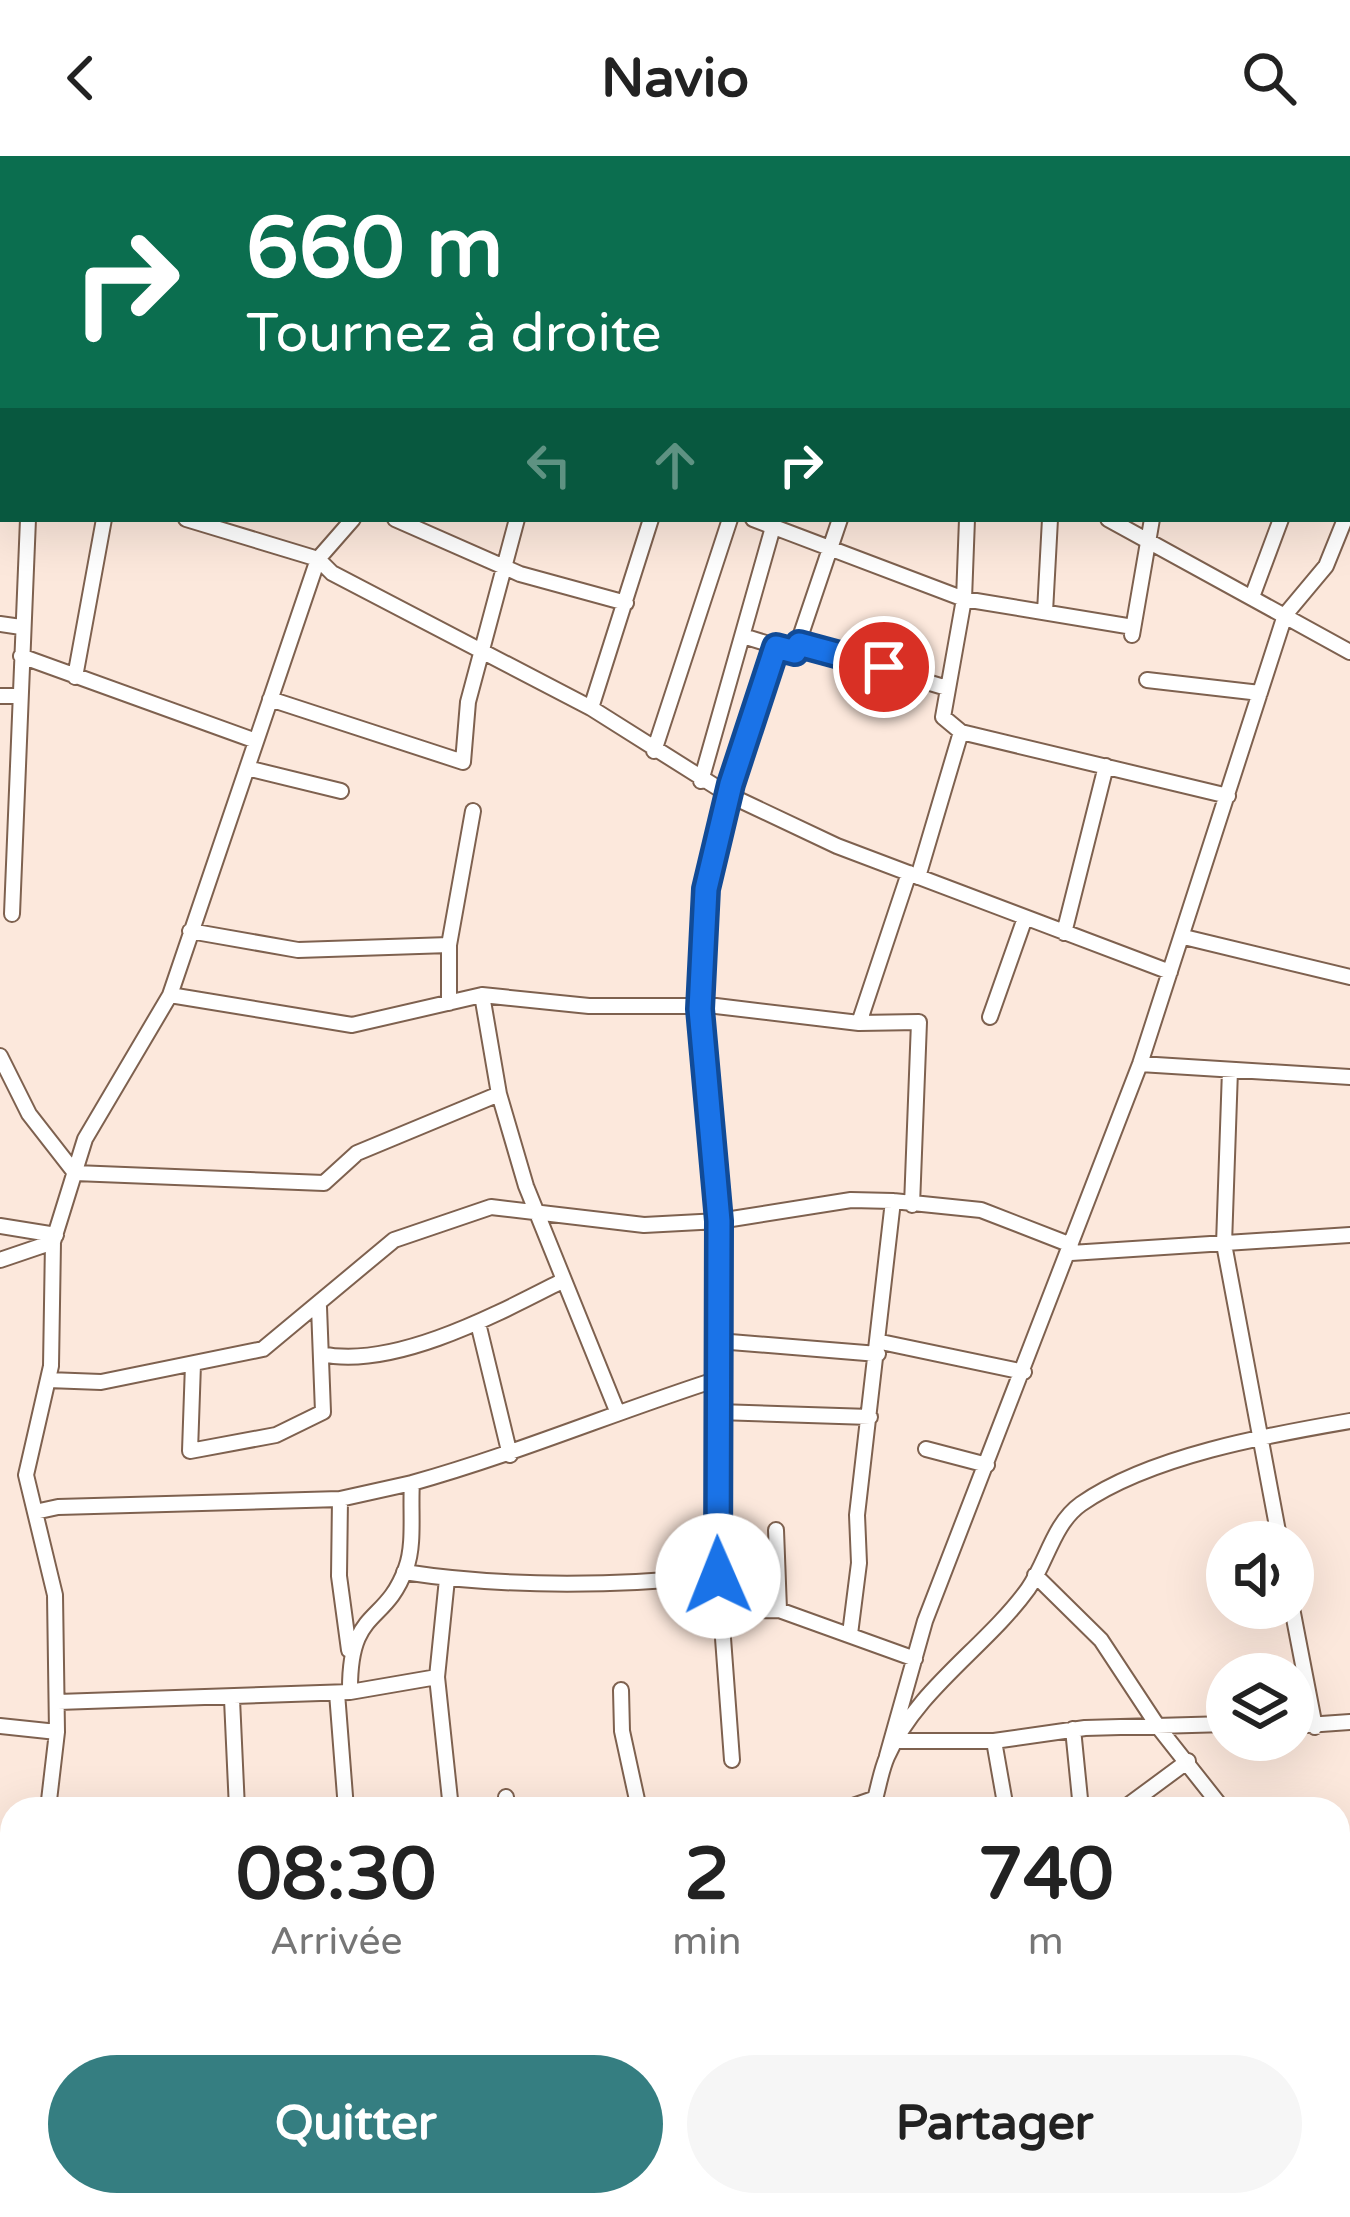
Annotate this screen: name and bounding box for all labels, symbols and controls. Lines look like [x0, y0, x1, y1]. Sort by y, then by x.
icon: back [48, 45, 114, 111]
icon: search [1236, 45, 1302, 111]
text: Navio [601, 46, 749, 111]
text: 660 m [246, 199, 503, 300]
icon: right [48, 204, 204, 360]
text: Tournez à droite [246, 301, 662, 366]
icon: left [516, 432, 582, 498]
icon: ahead [642, 432, 708, 498]
icon: right [768, 432, 834, 498]
pin [833, 616, 935, 718]
icon: arrive [851, 634, 917, 700]
position arrow [655, 1513, 781, 1639]
map controls [1206, 1521, 1314, 1761]
button: sound [1206, 1521, 1314, 1629]
button: layers [1206, 1653, 1314, 1761]
text: 08:30 [236, 1832, 436, 1919]
text: 2 [684, 1832, 730, 1919]
text: 740 [978, 1832, 1114, 1919]
text: Arrivée [270, 1918, 403, 1965]
text: min [672, 1918, 742, 1965]
text: m [1028, 1918, 1064, 1965]
button: Quitter [48, 2055, 663, 2193]
button: Partager [687, 2055, 1302, 2193]

